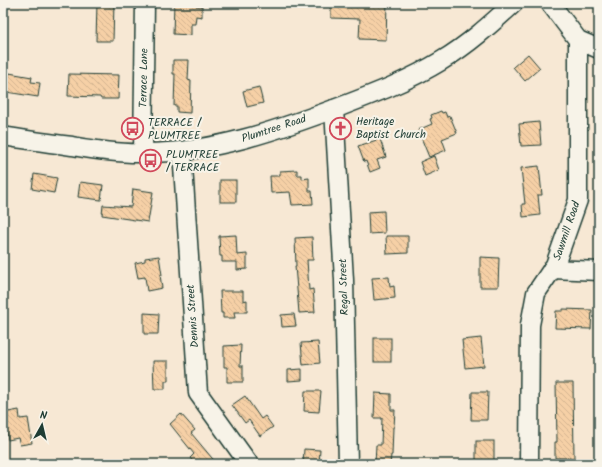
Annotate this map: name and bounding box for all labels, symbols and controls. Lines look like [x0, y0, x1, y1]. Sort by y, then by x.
street label: Terrace Lane [134, 48, 154, 108]
street label: Plumtree Road [239, 110, 309, 148]
place label: Heritage Baptist Church [356, 113, 426, 144]
place label: TERRACE / PLUMTREE [148, 114, 202, 145]
church icon: Heritage Baptist Church [328, 115, 354, 141]
bus stop icon: TERRACE / PLUMTREE [120, 116, 146, 142]
place label: PLUMTREE / TERRACE [166, 146, 220, 177]
bus stop icon: PLUMTREE / TERRACE [138, 148, 164, 174]
street label: Sawmill Road [548, 198, 586, 263]
street label: Regal Street [334, 258, 354, 316]
street label: Dennis Street [182, 283, 204, 348]
north arrow [22, 405, 62, 445]
text: N [39, 407, 48, 425]

